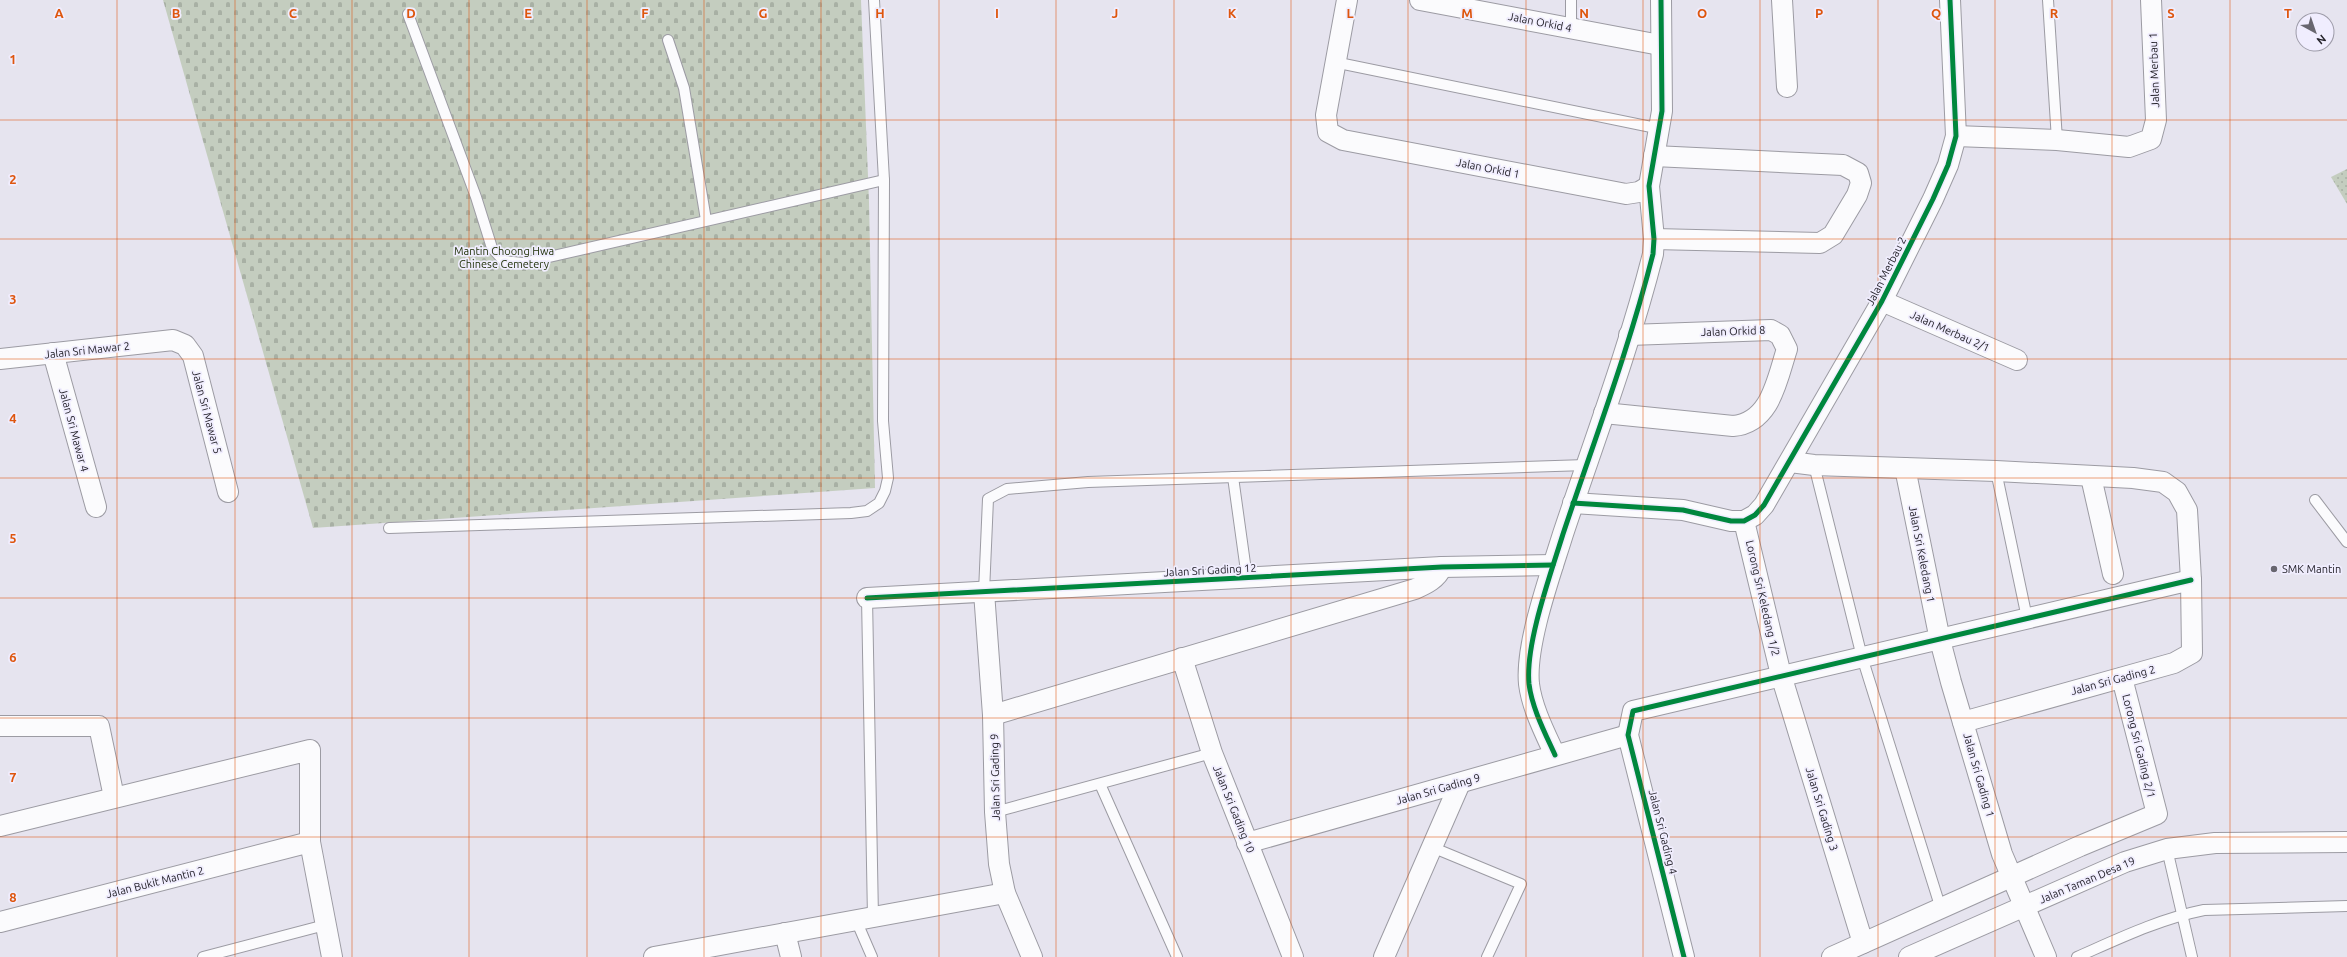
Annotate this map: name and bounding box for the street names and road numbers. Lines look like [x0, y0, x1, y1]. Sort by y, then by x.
street label: Jalan Orkid 4 [1507, 10, 1573, 34]
street label: Jalan Merbau 1 [2147, 32, 2161, 108]
street label: Jalan Orkid 1 [1455, 156, 1521, 180]
street label: Jalan Merbau 2 [1864, 235, 1908, 307]
street label: Jalan Merbau 2/1 [1908, 308, 1992, 354]
street label: Jalan Orkid 8 [1701, 324, 1765, 338]
street label: Jalan Sri Mawar 2 [44, 340, 130, 360]
street label: Jalan Sri Mawar 5 [190, 369, 224, 455]
street label: Jalan Sri Mawar 4 [57, 387, 91, 473]
street label: Jalan Sri Keledang 1 [1907, 504, 1937, 604]
street label: Lorong Sri Keledang 1/2 [1744, 539, 1782, 657]
street label: Jalan Sri Gading 12 [1163, 562, 1257, 578]
street label: Jalan Sri Gading 2 [2069, 663, 2157, 697]
street label: Lorong Sri Gading 2/1 [2120, 693, 2158, 799]
street label: Jalan Sri Gading 1 [1961, 732, 1997, 818]
street label: Jalan Sri Gading 9 [988, 733, 1002, 821]
street label: Jalan Sri Gading 10 [1211, 764, 1257, 854]
street label: Jalan Sri Gading 3 [1804, 766, 1840, 852]
street label: Jalan Sri Gading 9 [1395, 771, 1481, 807]
street label: Jalan Sri Gading 4 [1647, 788, 1679, 876]
street label: Jalan Taman Desa 19 [2037, 854, 2137, 906]
street label: Jalan Bukit Mantin 2 [105, 864, 205, 900]

